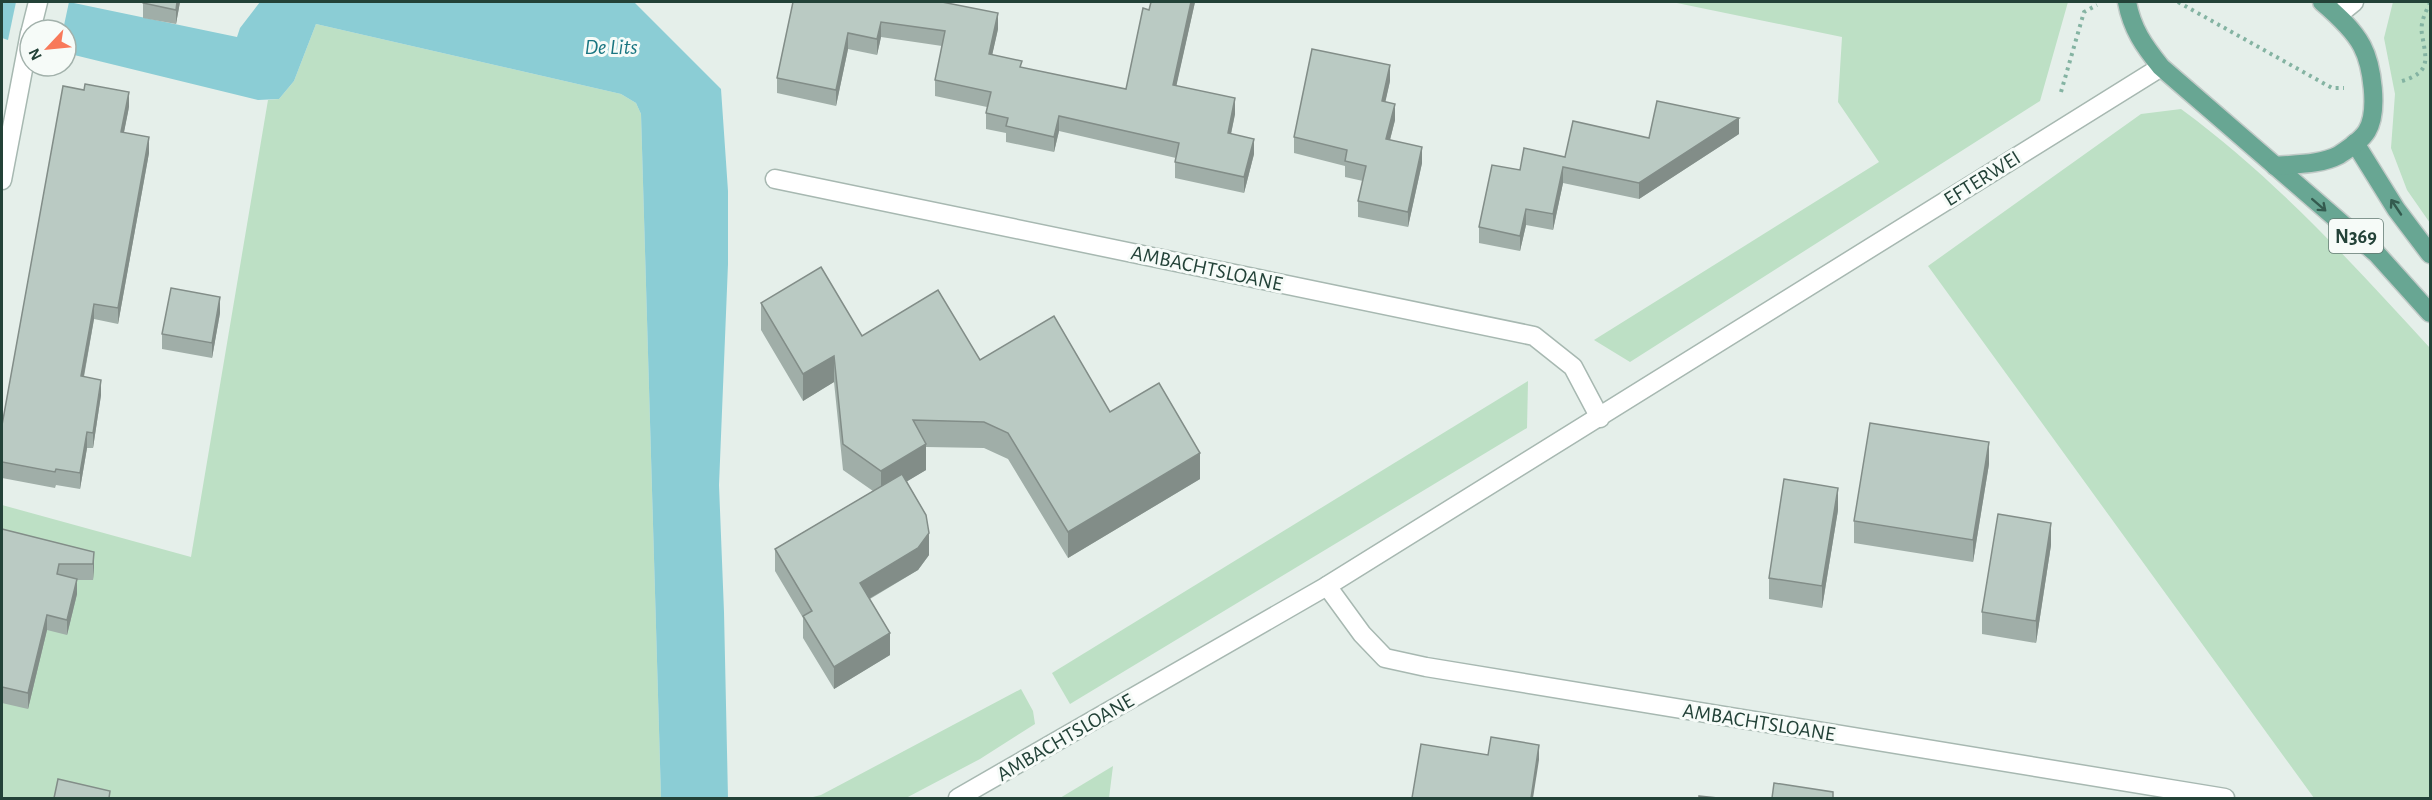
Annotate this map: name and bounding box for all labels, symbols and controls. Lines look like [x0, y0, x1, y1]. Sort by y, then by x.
north arrow [18, 18, 78, 78]
water label: De Lits [584, 36, 638, 58]
text: N [26, 46, 45, 63]
street label: EFTERWEI [1940, 147, 2024, 210]
one-way arrow [2311, 198, 2327, 211]
one-way arrow [2390, 200, 2402, 216]
road number: N369 [2329, 219, 2383, 253]
street label: AMBACHTSLOANE [1129, 242, 1285, 295]
street label: AMBACHTSLOANE [993, 690, 1137, 785]
street label: AMBACHTSLOANE [1681, 700, 1837, 745]

